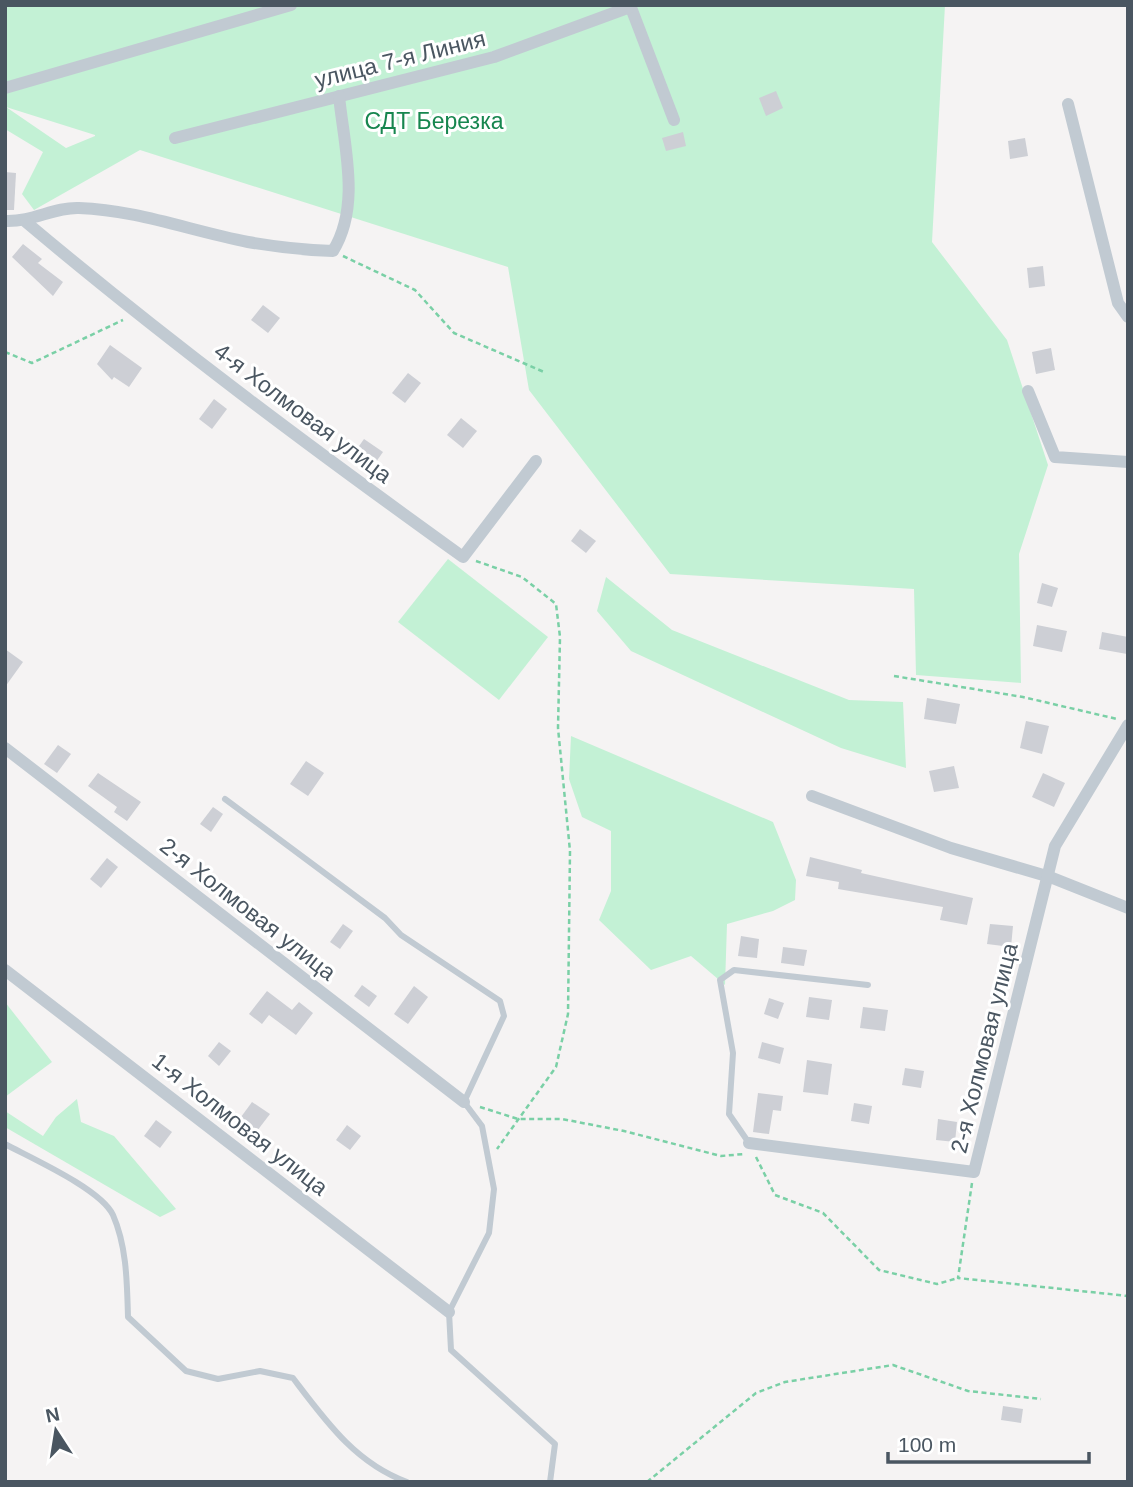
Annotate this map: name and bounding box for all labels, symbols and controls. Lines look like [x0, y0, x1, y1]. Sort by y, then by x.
street label: улица 7-я Линия [312, 25, 488, 93]
park label: СДТ Березка [365, 108, 504, 134]
street label: 4-я Холмовая улица [209, 338, 397, 488]
street label: 2-я Холмовая улица [155, 832, 341, 986]
street label: 2-я Холмовая улица [945, 940, 1023, 1156]
street label: 1-я Холмовая улица [147, 1047, 333, 1201]
north arrow [21, 1396, 91, 1466]
text: N [44, 1403, 61, 1427]
scale bar [888, 1420, 1089, 1464]
text: 100 m [898, 1433, 956, 1456]

